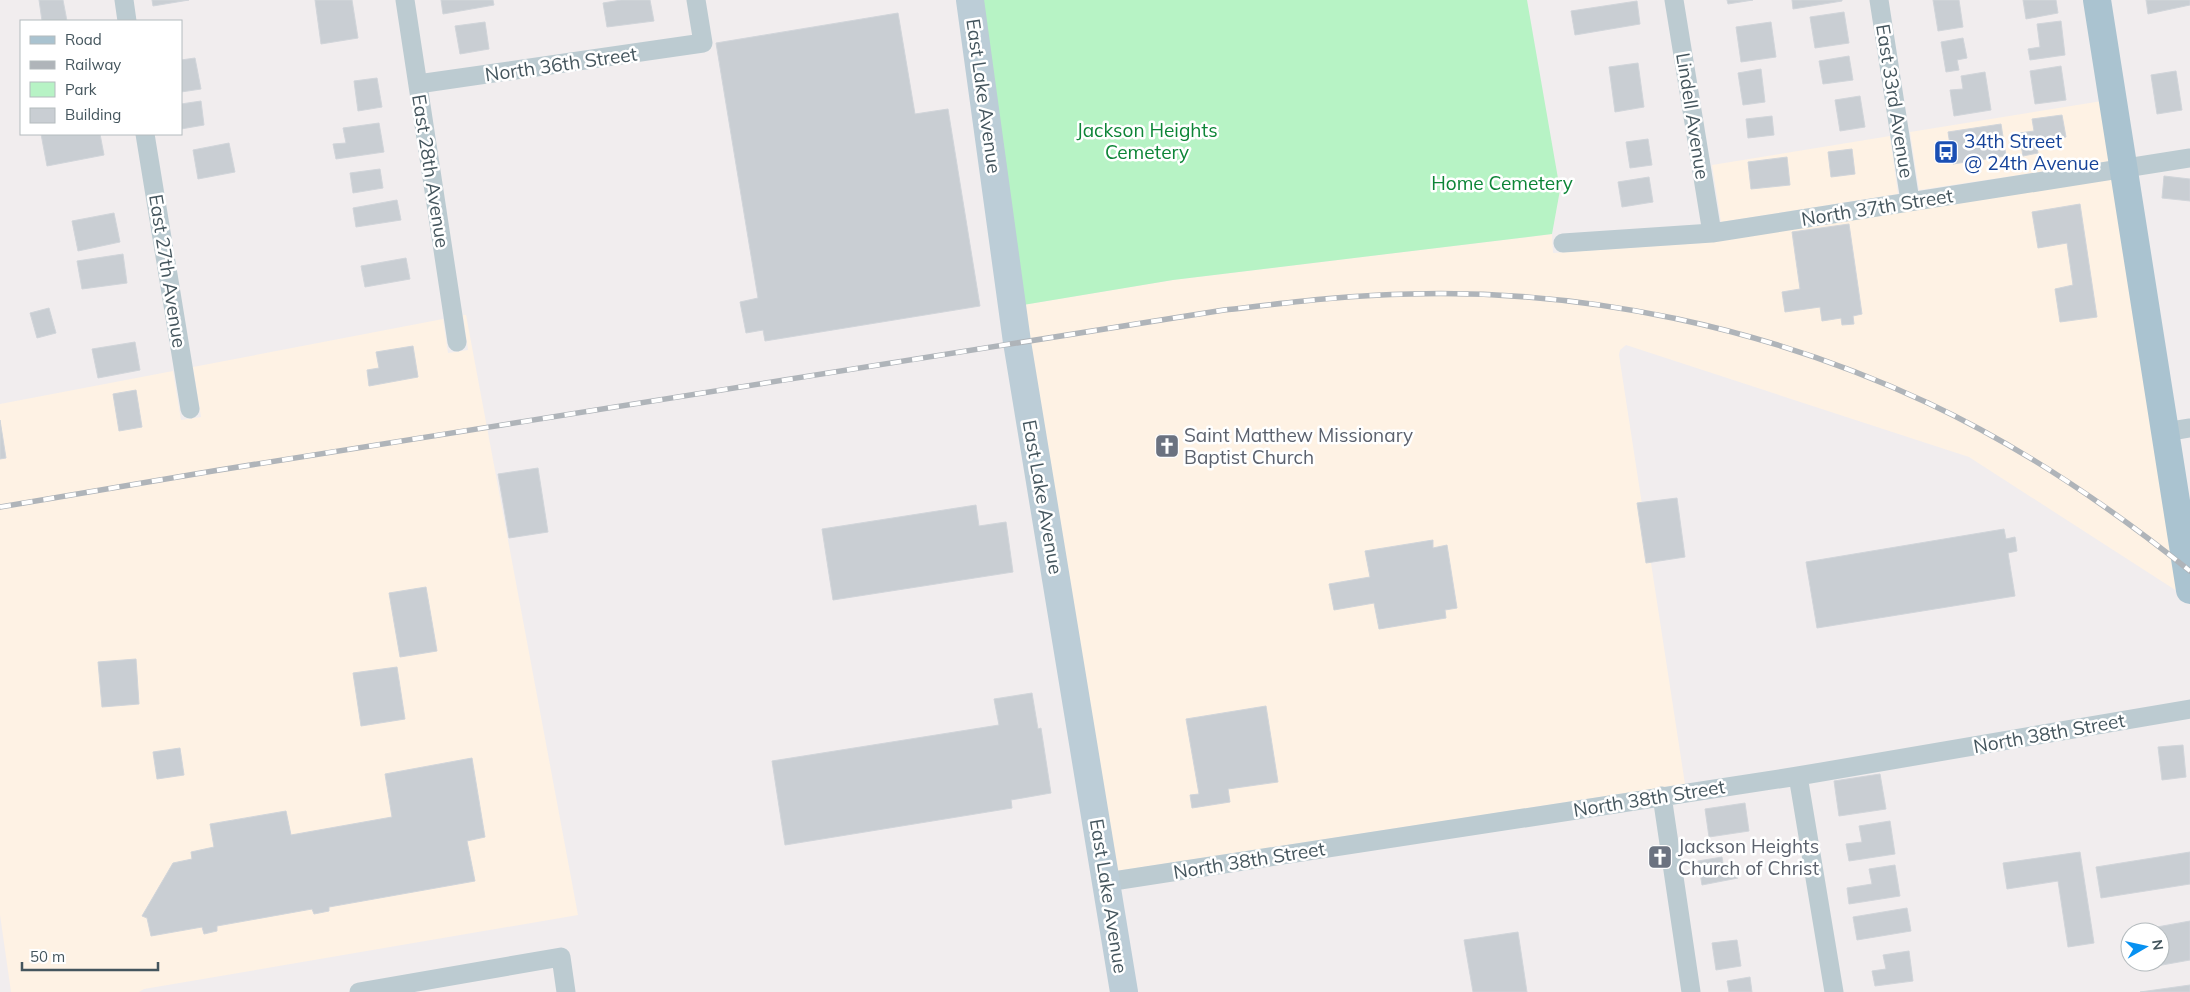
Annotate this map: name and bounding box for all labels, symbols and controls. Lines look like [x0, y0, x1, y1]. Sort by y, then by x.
street label: East Lake Avenue [961, 17, 1007, 175]
legend [20, 20, 182, 135]
street label: East 33rd Avenue [1871, 22, 1919, 180]
text: Road [65, 30, 102, 49]
street label: North 36th Street [483, 41, 639, 87]
street label: Lindell Avenue [1671, 51, 1715, 181]
text: Railway [65, 55, 121, 74]
text: Park [65, 80, 97, 99]
street label: East 28th Avenue [407, 93, 455, 249]
text: Building [65, 105, 121, 124]
park label: Jackson Heights Cemetery [1076, 118, 1218, 164]
place label: 34th Street @ 24th Avenue [1964, 129, 2099, 175]
bus stop icon: 34th Street @ 24th Avenue [1933, 139, 1959, 165]
park label: Home Cemetery [1431, 171, 1573, 195]
street label: North 37th Street [1799, 183, 1955, 231]
street label: East 27th Avenue [144, 193, 192, 349]
street label: East Lake Avenue [1018, 418, 1068, 576]
place label: Saint Matthew Missionary Baptist Church [1184, 423, 1413, 469]
church icon: Saint Matthew Missionary Baptist Church [1154, 433, 1180, 459]
street label: North 38th Street [1971, 708, 2127, 758]
street label: North 38th Street [1571, 774, 1727, 822]
street label: East Lake Avenue [1085, 817, 1133, 975]
place label: Jackson Heights Church of Christ [1678, 834, 1819, 880]
street label: North 38th Street [1171, 836, 1327, 884]
church icon: Jackson Heights Church of Christ [1647, 844, 1673, 870]
north arrow [2120, 922, 2170, 972]
text: N [2148, 938, 2168, 952]
scale bar [22, 940, 159, 972]
text: 50 m [30, 947, 65, 966]

